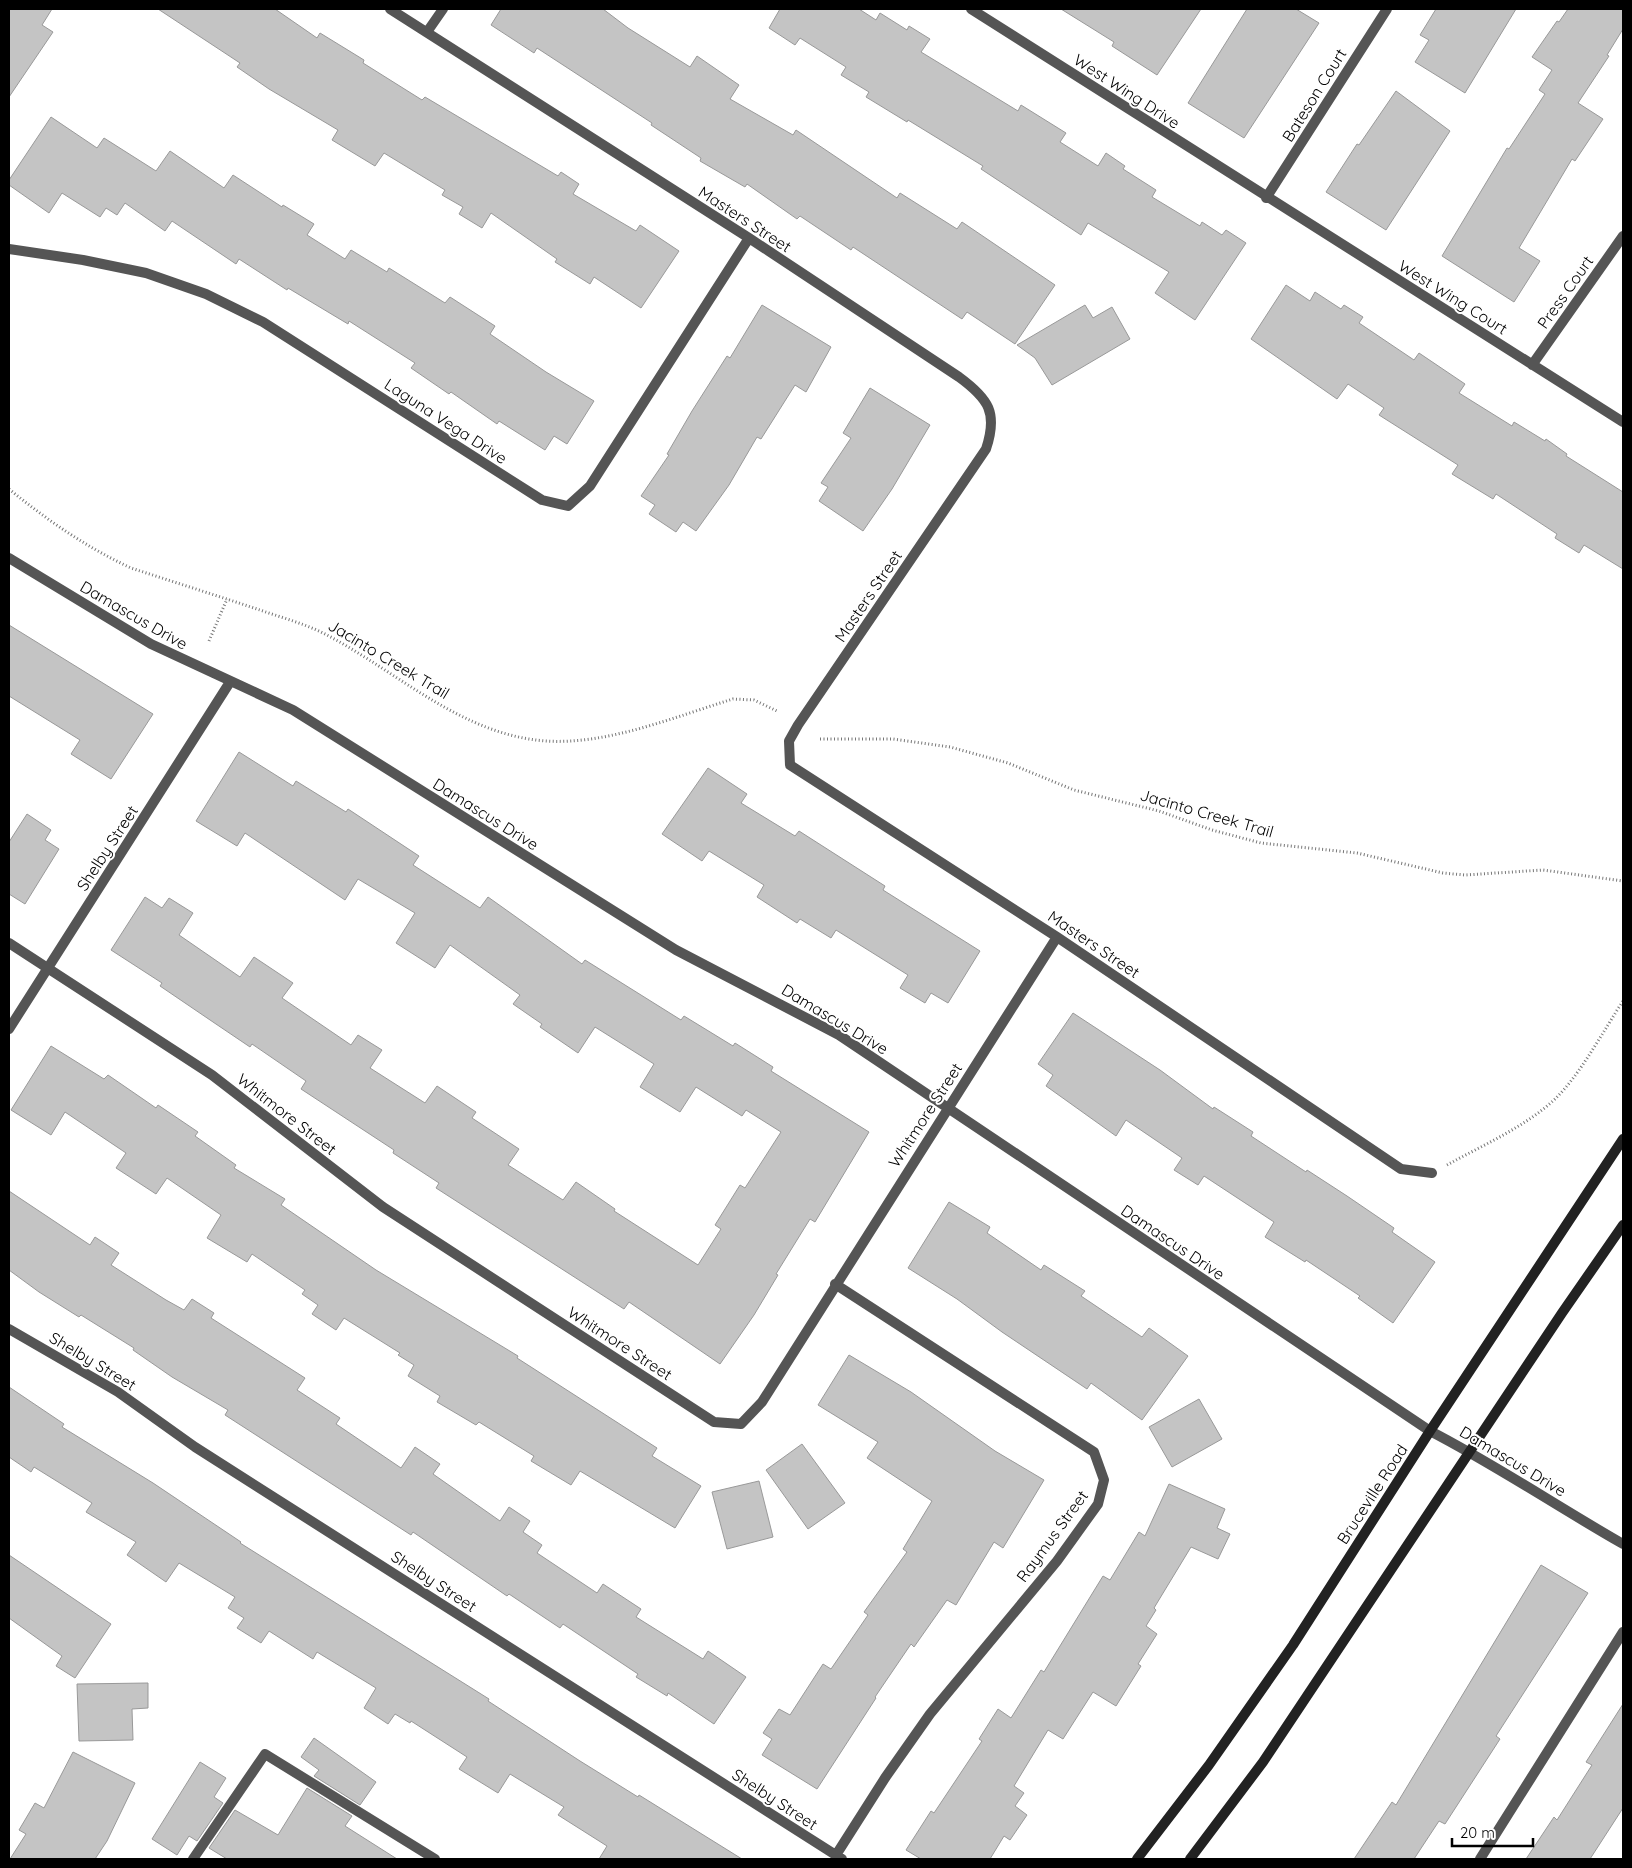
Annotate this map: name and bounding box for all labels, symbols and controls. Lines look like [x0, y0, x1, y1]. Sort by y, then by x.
street label: Bateson Court [1277, 45, 1351, 145]
street label: West Wing Drive [1070, 49, 1184, 133]
street label: Masters Street [695, 182, 795, 256]
street label: Press Court [1533, 252, 1597, 332]
street label: West Wing Court [1395, 255, 1511, 339]
street label: Laguna Vega Drive [381, 374, 511, 468]
street label: Masters Street [830, 546, 906, 646]
street label: Damascus Drive [77, 576, 191, 654]
street label: Jacinto Creek Trail [325, 615, 453, 703]
street label: Damascus Drive [429, 774, 543, 854]
street label: Jacinto Creek Trail [1138, 784, 1276, 842]
street label: Shelby Street [72, 802, 142, 894]
street label: Masters Street [1044, 906, 1144, 982]
street label: Damascus Drive [778, 979, 892, 1059]
street label: Whitmore Street [884, 1059, 966, 1171]
street label: Whitmore Street [233, 1069, 341, 1159]
street label: Damascus Drive [1117, 1200, 1229, 1284]
street label: Whitmore Street [564, 1302, 676, 1384]
street label: Shelby Street [46, 1327, 140, 1395]
street label: Damascus Drive [1456, 1421, 1570, 1501]
street label: Bruceville Road [1332, 1440, 1412, 1548]
street label: Raymus Street [1012, 1486, 1092, 1586]
street label: Shelby Street [388, 1546, 480, 1616]
street label: Shelby Street [729, 1764, 821, 1834]
scale bar [1452, 1816, 1533, 1848]
text: 20 m [1460, 1823, 1495, 1842]

